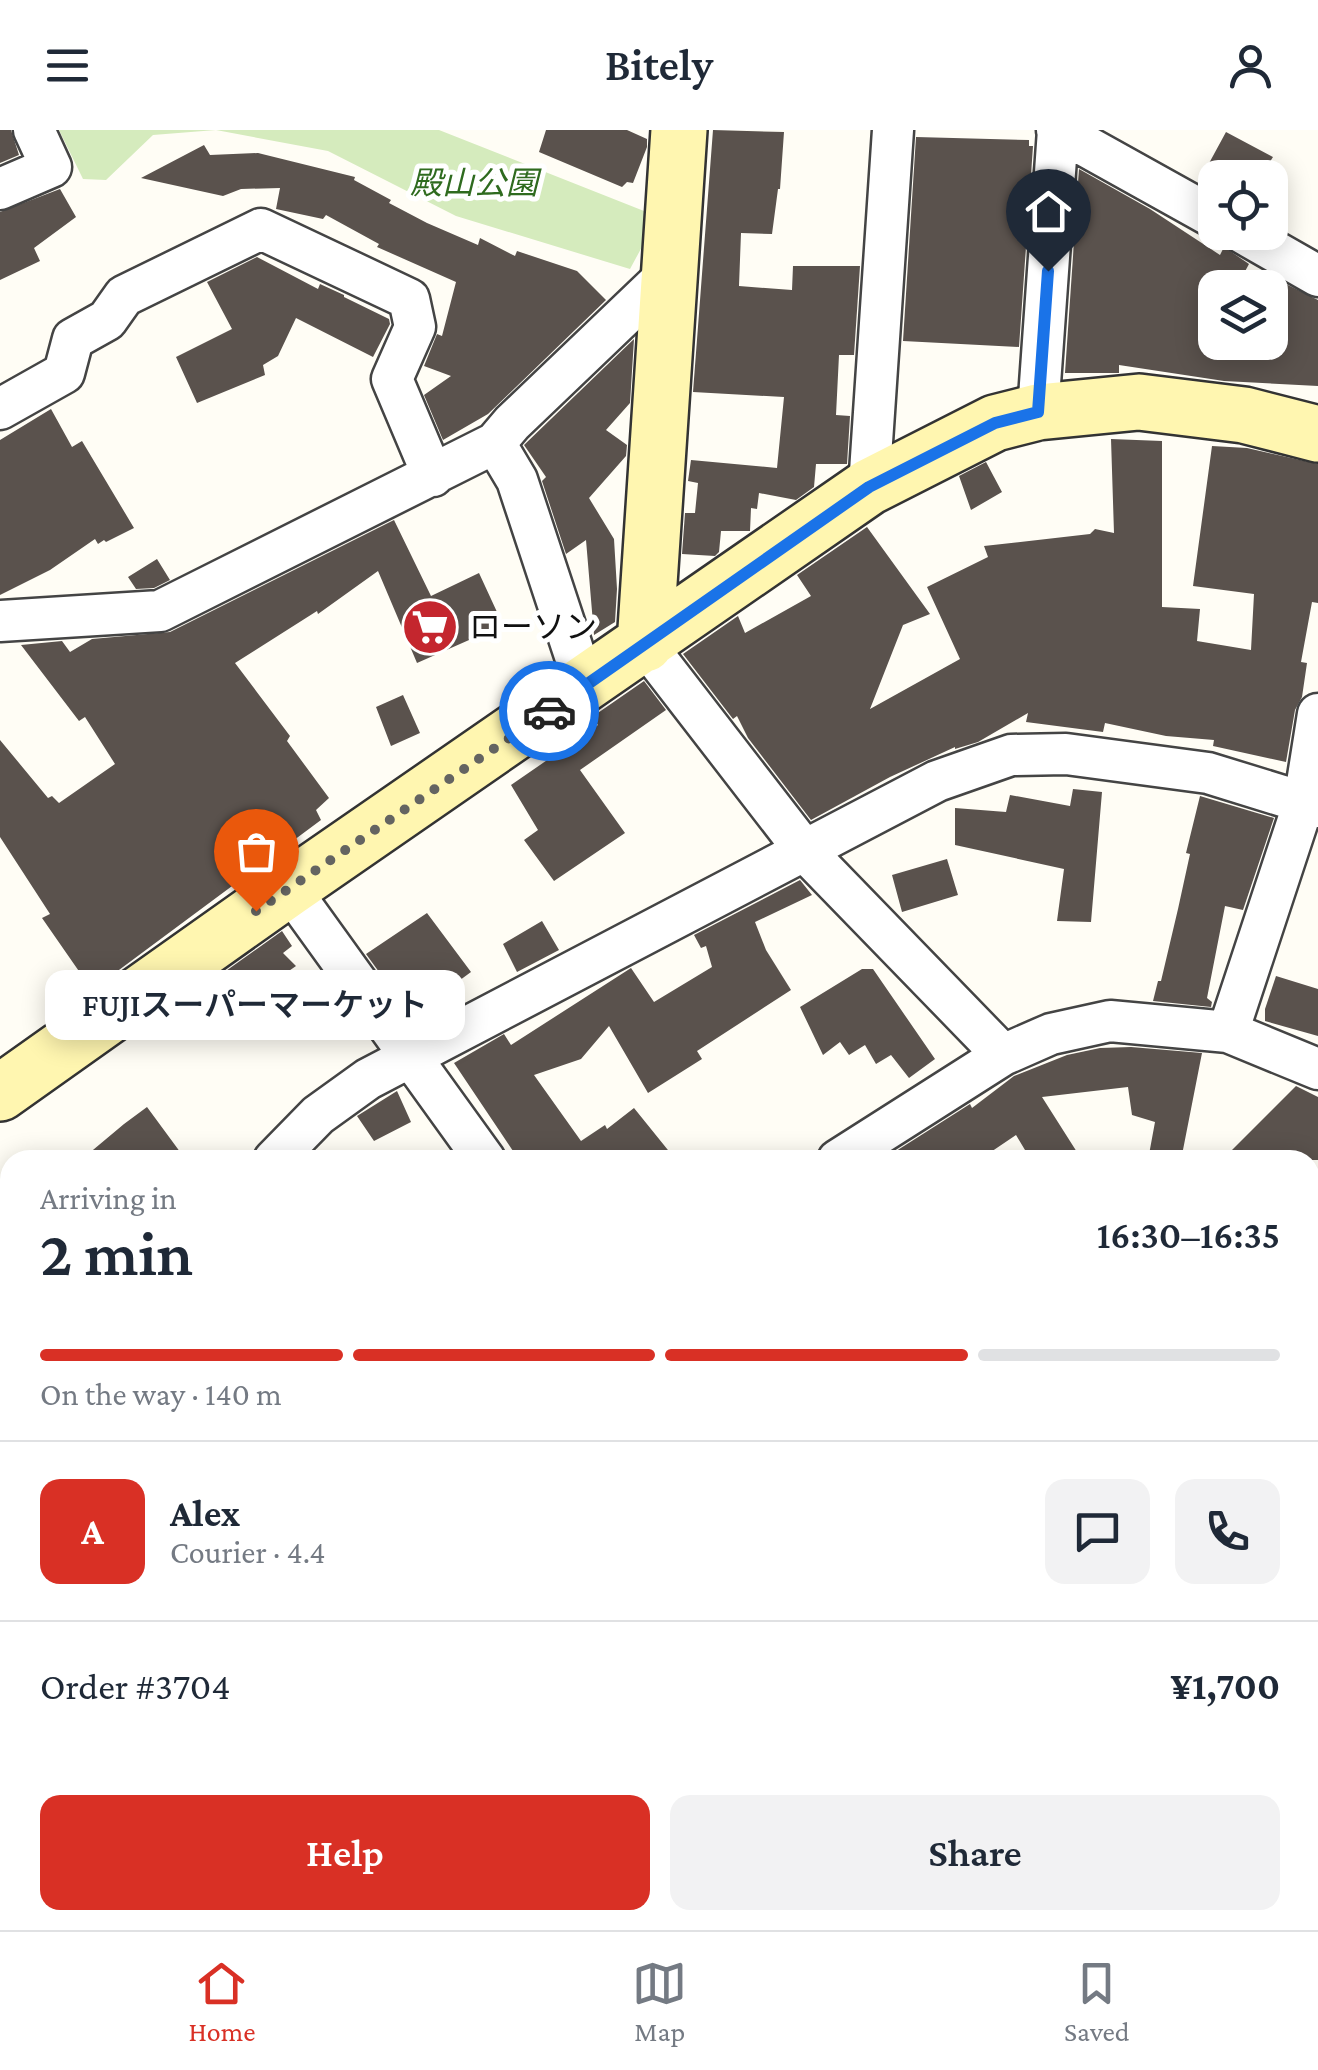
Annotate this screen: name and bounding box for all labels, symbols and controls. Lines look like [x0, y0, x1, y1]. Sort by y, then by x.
icon: menu [40, 38, 95, 93]
icon: person [1223, 38, 1278, 93]
text: Bitely [605, 40, 713, 90]
map controls [1198, 160, 1288, 360]
button: locate [1198, 160, 1288, 250]
park label: 殿山公園 [410, 165, 542, 201]
pin [1006, 169, 1091, 272]
icon: home [1021, 184, 1076, 239]
button: layers [1198, 270, 1288, 360]
supermarket icon: ローソン [400, 597, 460, 657]
place label: ローソン [469, 609, 597, 645]
courier [499, 661, 599, 761]
icon: car [522, 684, 577, 739]
pin [214, 809, 299, 912]
icon: bag [229, 824, 284, 879]
callout: FUJIスーパーマーケット [46, 971, 466, 1041]
text: FUJIスーパーマーケット [82, 987, 428, 1023]
text: Arriving in [40, 1180, 177, 1216]
text: 16:30–16:35 [1097, 1214, 1280, 1256]
text: 2 min [40, 1217, 193, 1289]
text: On the way · 140 m [40, 1376, 282, 1412]
button: chat [1045, 1479, 1150, 1584]
button: phone [1175, 1479, 1280, 1584]
text: Alex [170, 1492, 240, 1534]
text: A [81, 1510, 104, 1552]
text: Courier · 4.4 [170, 1534, 326, 1570]
text: Order #3704 [40, 1665, 231, 1707]
text: ¥1,700 [1170, 1665, 1280, 1707]
button: Help [40, 1795, 650, 1910]
button: Share [670, 1795, 1280, 1910]
tab: Home [188, 1956, 255, 2047]
tab: Map [632, 1956, 687, 2047]
tab: Saved [1064, 1956, 1130, 2047]

